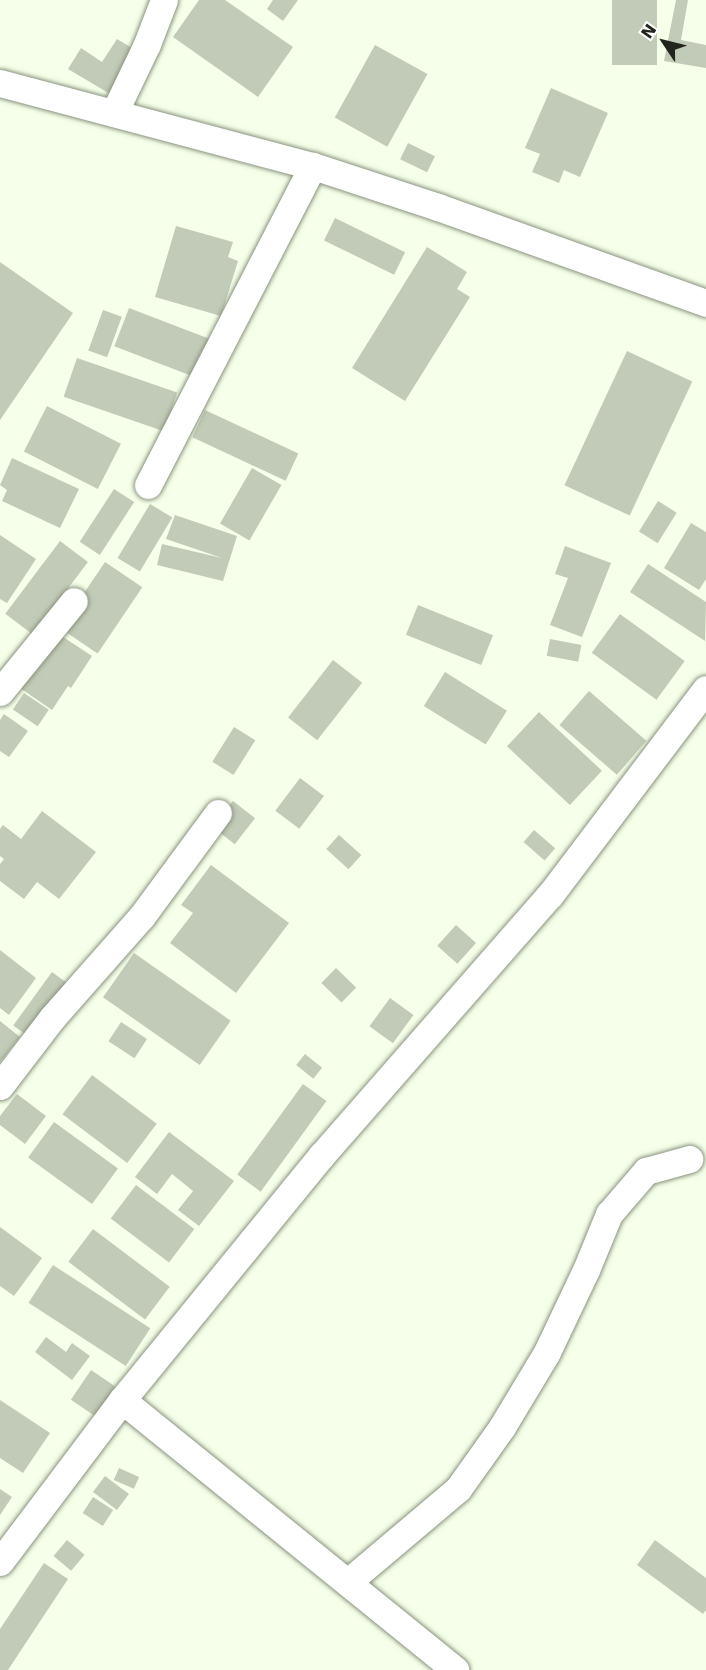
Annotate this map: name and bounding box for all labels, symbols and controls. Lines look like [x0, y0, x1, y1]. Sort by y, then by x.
north arrow [634, 12, 694, 72]
text: N [637, 20, 660, 42]

